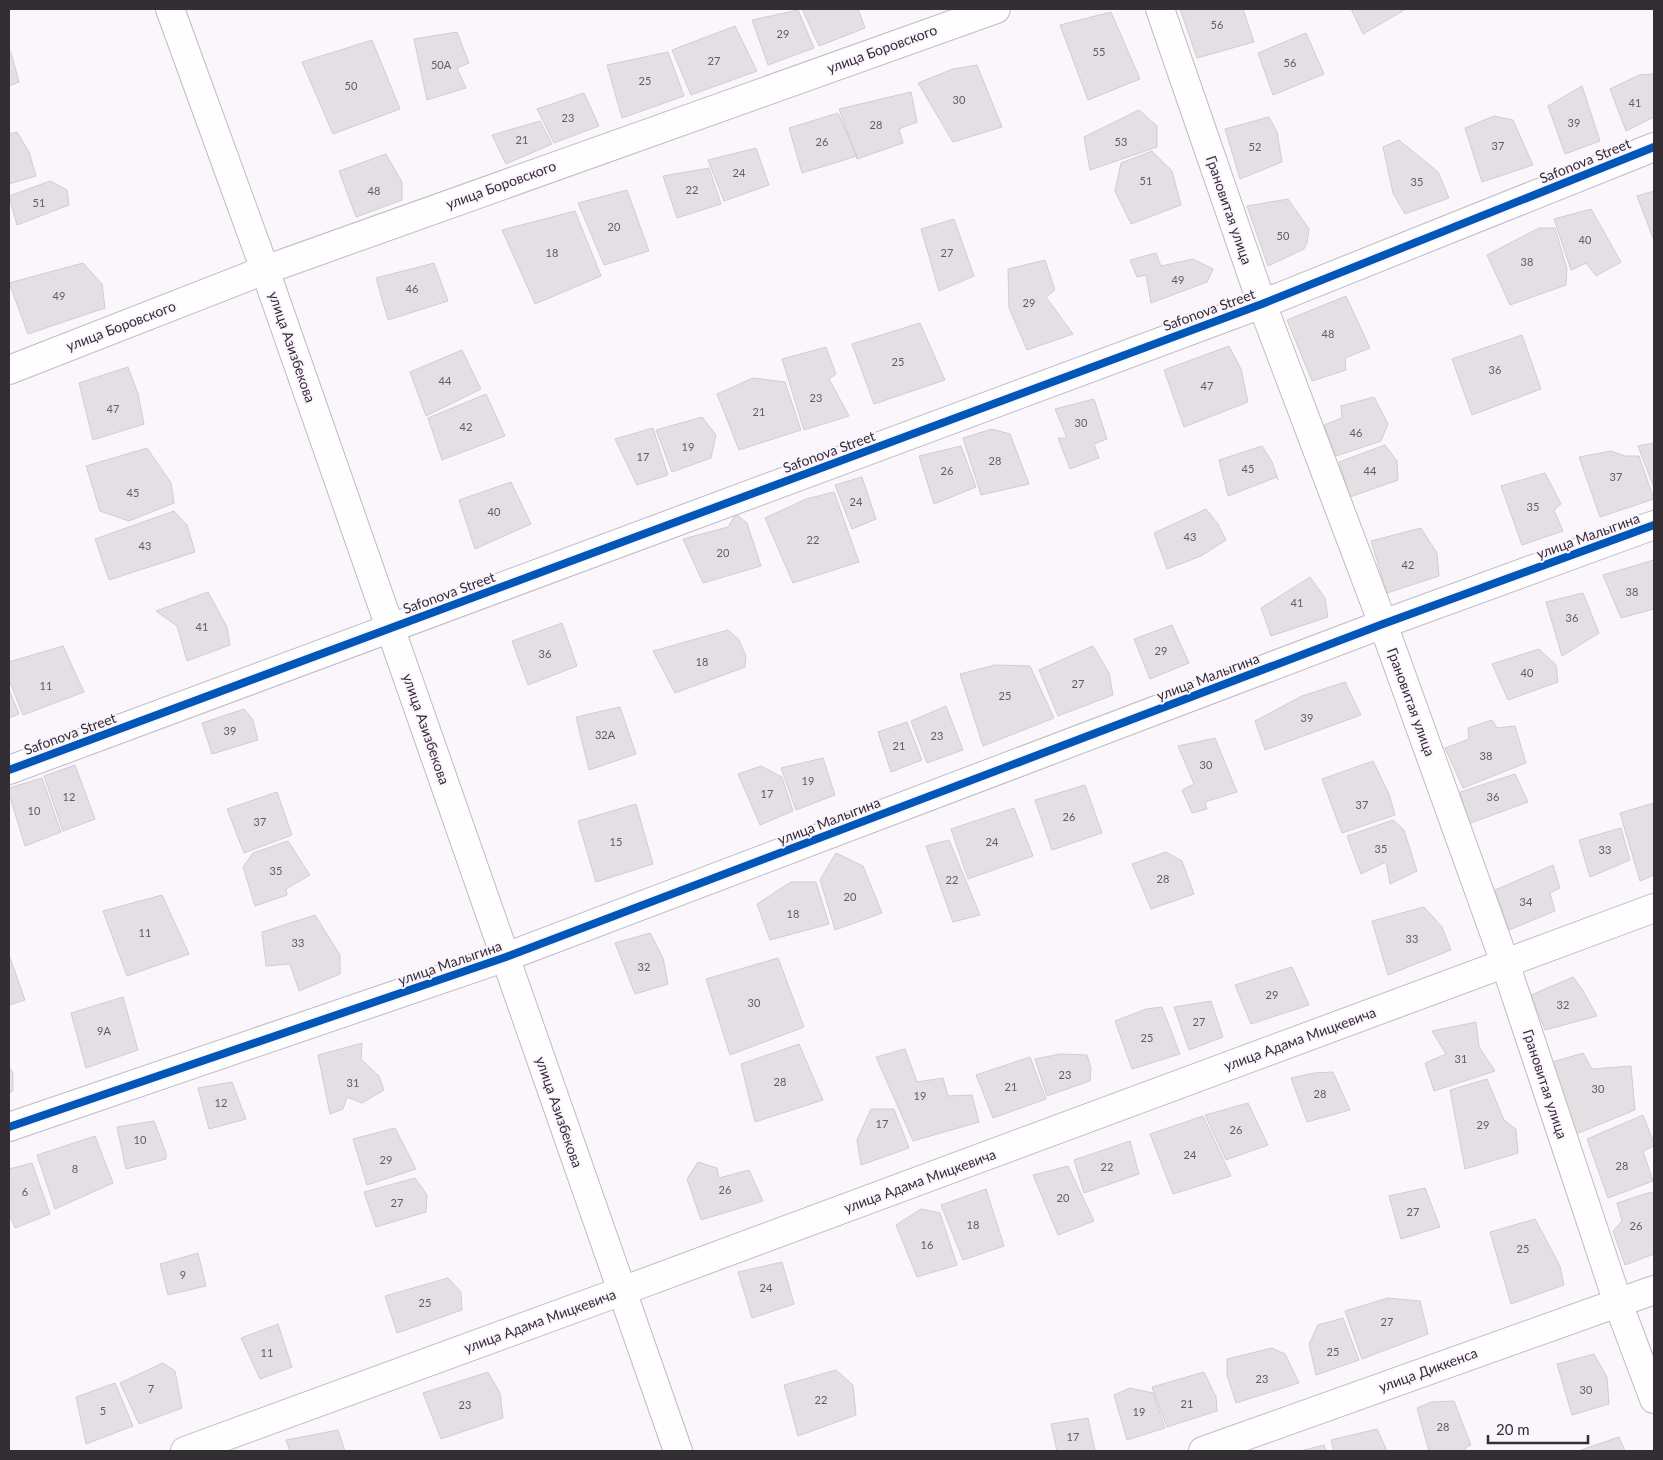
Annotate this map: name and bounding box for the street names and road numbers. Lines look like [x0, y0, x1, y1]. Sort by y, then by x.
street label: улица Боровского [824, 21, 939, 76]
street label: Safonova Street [1537, 134, 1633, 187]
street label: Грановитая улица [1203, 153, 1256, 267]
street label: улица Боровского [443, 157, 558, 212]
street label: Safonova Street [1160, 285, 1257, 334]
street label: улица Азизбекова [266, 289, 319, 405]
street label: улица Боровского [64, 297, 178, 354]
street label: Safonova Street [780, 427, 877, 476]
street label: улица Малыгина [1534, 509, 1642, 562]
street label: Safonova Street [400, 568, 497, 617]
street label: Грановитая улица [1384, 645, 1439, 758]
street label: улица Малыгина [1154, 649, 1262, 704]
street label: улица Азизбекова [400, 671, 453, 787]
street label: Safonova Street [21, 709, 118, 758]
street label: улица Малыгина [775, 793, 883, 848]
street label: улица Малыгина [396, 937, 504, 988]
street label: улица Адама Мицкевича [1222, 1003, 1378, 1074]
street label: Грановитая улица [1520, 1027, 1571, 1141]
street label: улица Азизбекова [533, 1054, 586, 1170]
street label: улица Адама Мицкевича [842, 1145, 998, 1216]
street label: улица Адама Мицкевича [462, 1285, 618, 1356]
street label: улица Диккенса [1376, 1344, 1480, 1395]

